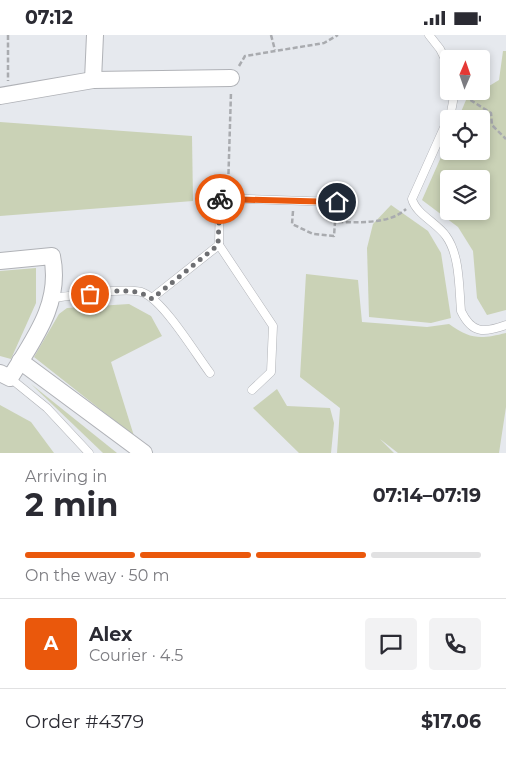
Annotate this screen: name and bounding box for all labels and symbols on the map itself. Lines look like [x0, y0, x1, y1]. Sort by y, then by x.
north arrow [440, 50, 490, 100]
courier [195, 174, 245, 224]
pin [316, 181, 358, 223]
pin [69, 273, 111, 315]

